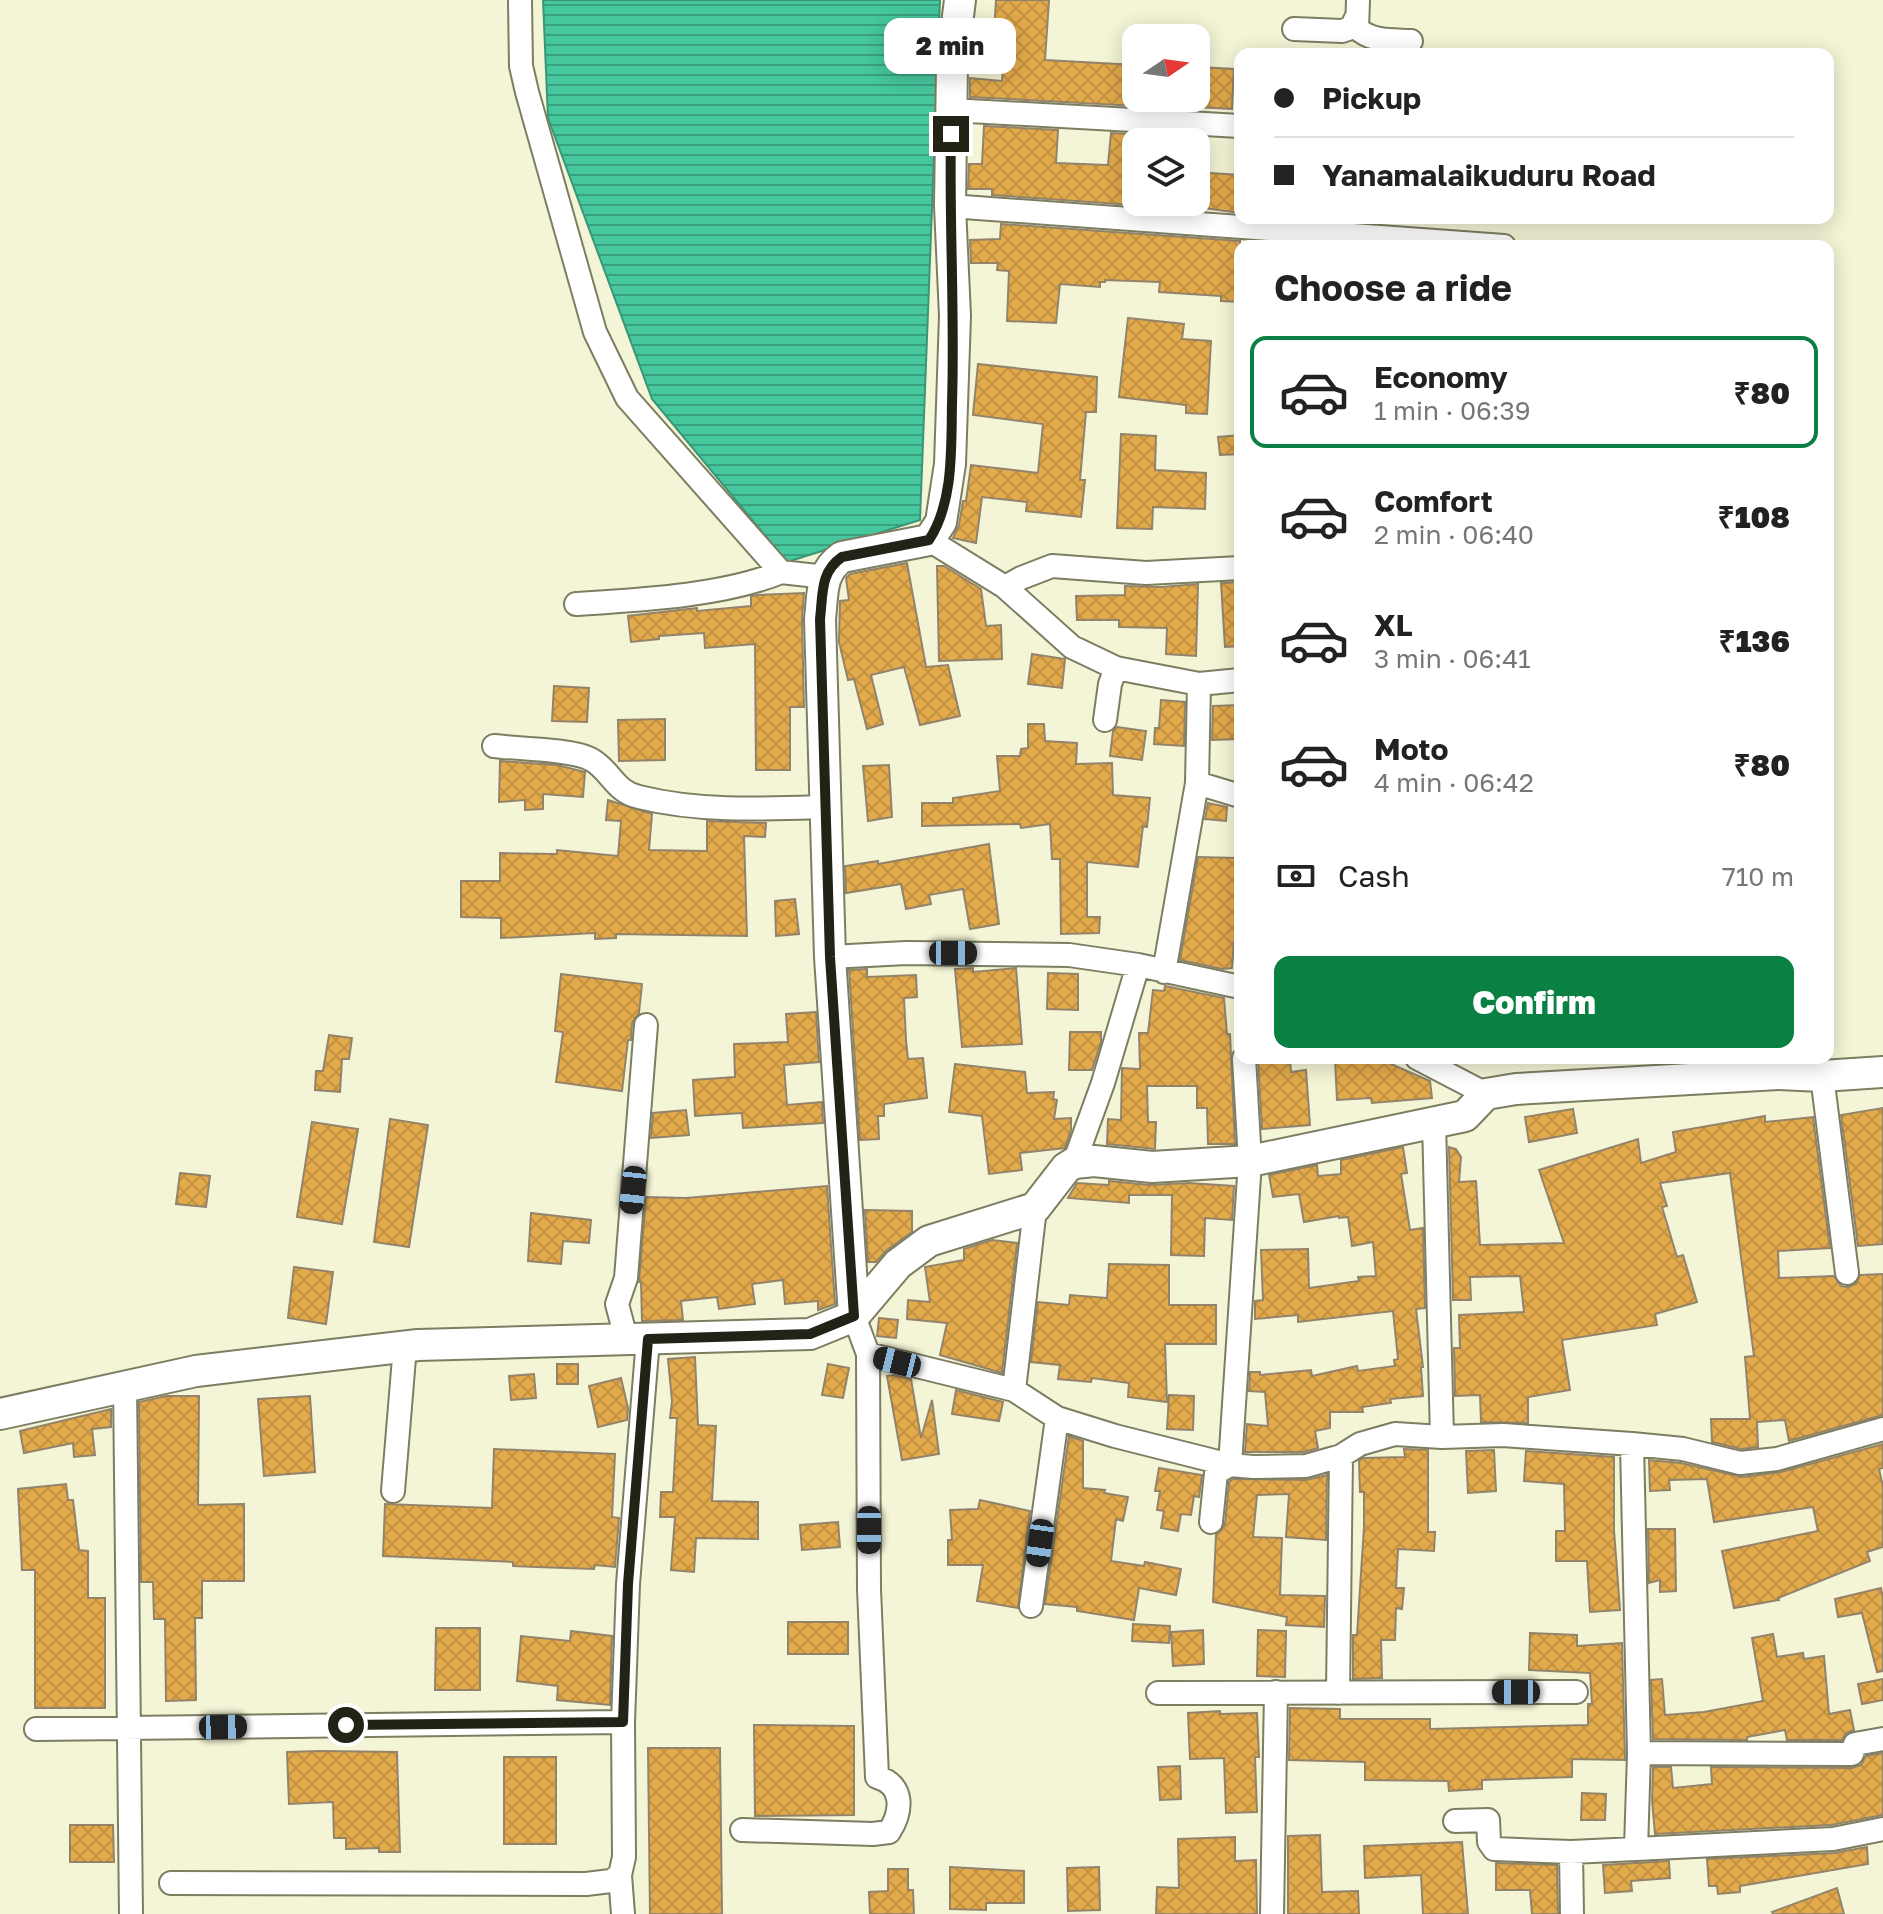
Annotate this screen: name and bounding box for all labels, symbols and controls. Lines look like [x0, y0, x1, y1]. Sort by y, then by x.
callout: 2 min [885, 18, 1017, 74]
north arrow [1122, 24, 1210, 112]
map controls [1122, 24, 1210, 216]
text: 2 min [916, 30, 984, 61]
text: Pickup [1322, 80, 1421, 116]
route end [933, 116, 969, 152]
button: layers [1122, 128, 1210, 216]
text: Yanamalaikuduru Road [1322, 157, 1656, 193]
text: Choose a ride [1274, 266, 1512, 309]
icon: car [1278, 356, 1350, 428]
text: Economy [1374, 359, 1508, 395]
text: ₹80 [1733, 375, 1790, 411]
text: 1 min · 06:39 [1374, 395, 1530, 426]
icon: car [1278, 480, 1350, 552]
text: Comfort [1374, 483, 1493, 519]
text: ₹108 [1718, 499, 1790, 535]
text: 2 min · 06:40 [1374, 519, 1534, 550]
icon: car [1278, 604, 1350, 676]
text: XL [1374, 607, 1413, 643]
text: ₹136 [1719, 623, 1790, 659]
text: 3 min · 06:41 [1374, 643, 1531, 674]
icon: car [1278, 728, 1350, 800]
text: Moto [1374, 731, 1449, 767]
text: ₹80 [1733, 747, 1790, 783]
text: 4 min · 06:42 [1374, 767, 1534, 798]
icon: cash [1274, 854, 1318, 898]
text: Cash [1338, 858, 1410, 894]
text: 710 m [1722, 861, 1794, 892]
car [929, 941, 977, 965]
button: Confirm [1274, 956, 1794, 1048]
car [619, 1165, 647, 1215]
car [871, 1345, 923, 1379]
car [857, 1506, 881, 1554]
car [1025, 1518, 1055, 1568]
car [1492, 1680, 1540, 1704]
route start [328, 1707, 364, 1743]
car [199, 1715, 247, 1739]

